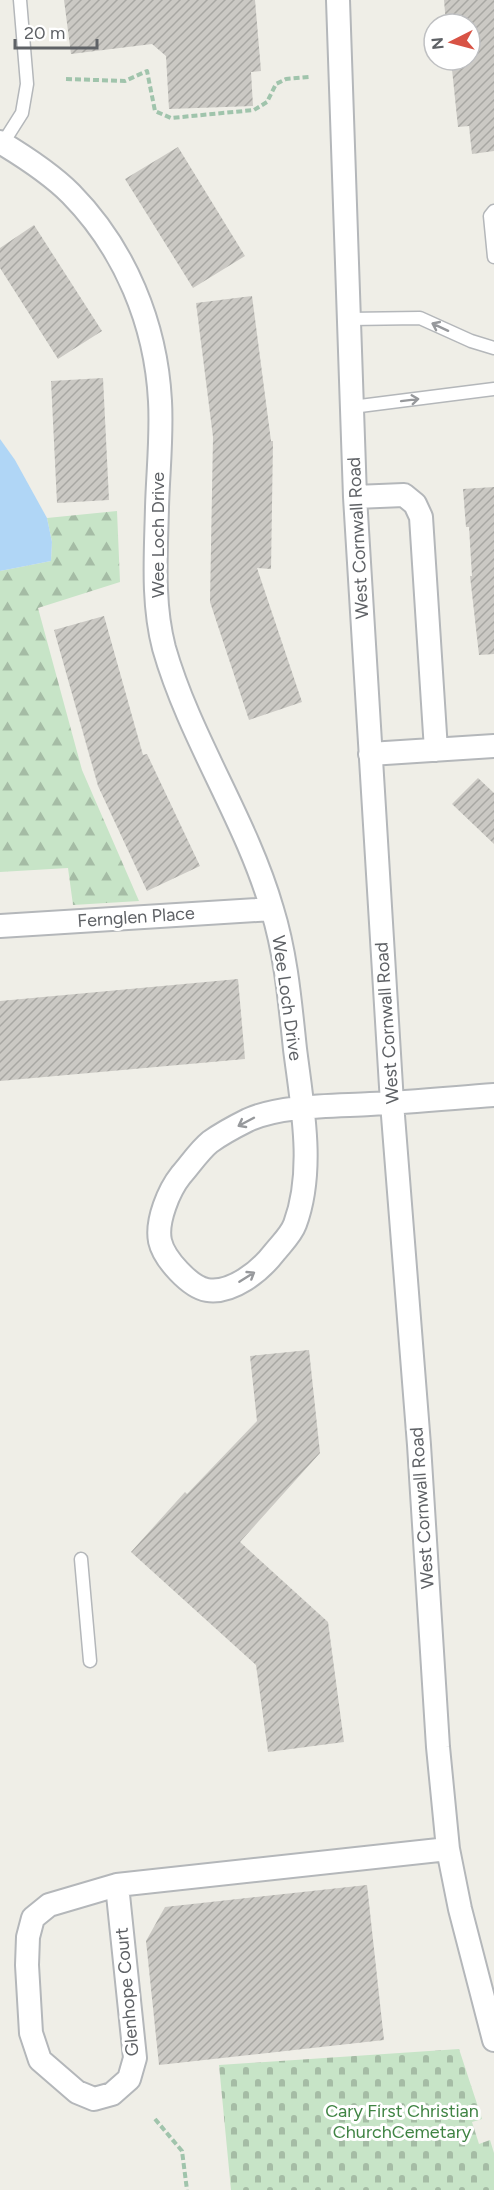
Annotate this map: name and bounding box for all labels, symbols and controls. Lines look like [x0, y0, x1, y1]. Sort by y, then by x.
scale bar [15, 12, 98, 50]
north arrow [422, 12, 482, 72]
text: 20 m [24, 22, 65, 44]
text: N [427, 36, 448, 51]
one-way arrow [431, 321, 449, 332]
one-way arrow [399, 394, 419, 405]
street label: West Cornwall Road [343, 456, 373, 620]
street label: Wee Loch Drive [147, 472, 169, 598]
street label: Fernglen Place [77, 902, 196, 932]
street label: Wee Loch Drive [267, 934, 307, 1062]
street label: West Cornwall Road [370, 941, 404, 1105]
one-way arrow [237, 1117, 255, 1128]
one-way arrow [238, 1271, 255, 1284]
street label: West Cornwall Road [405, 1426, 439, 1590]
street label: Glenhope Court [110, 1926, 144, 2057]
park label: Cary First Christian ChurchCemetary [325, 2100, 479, 2143]

